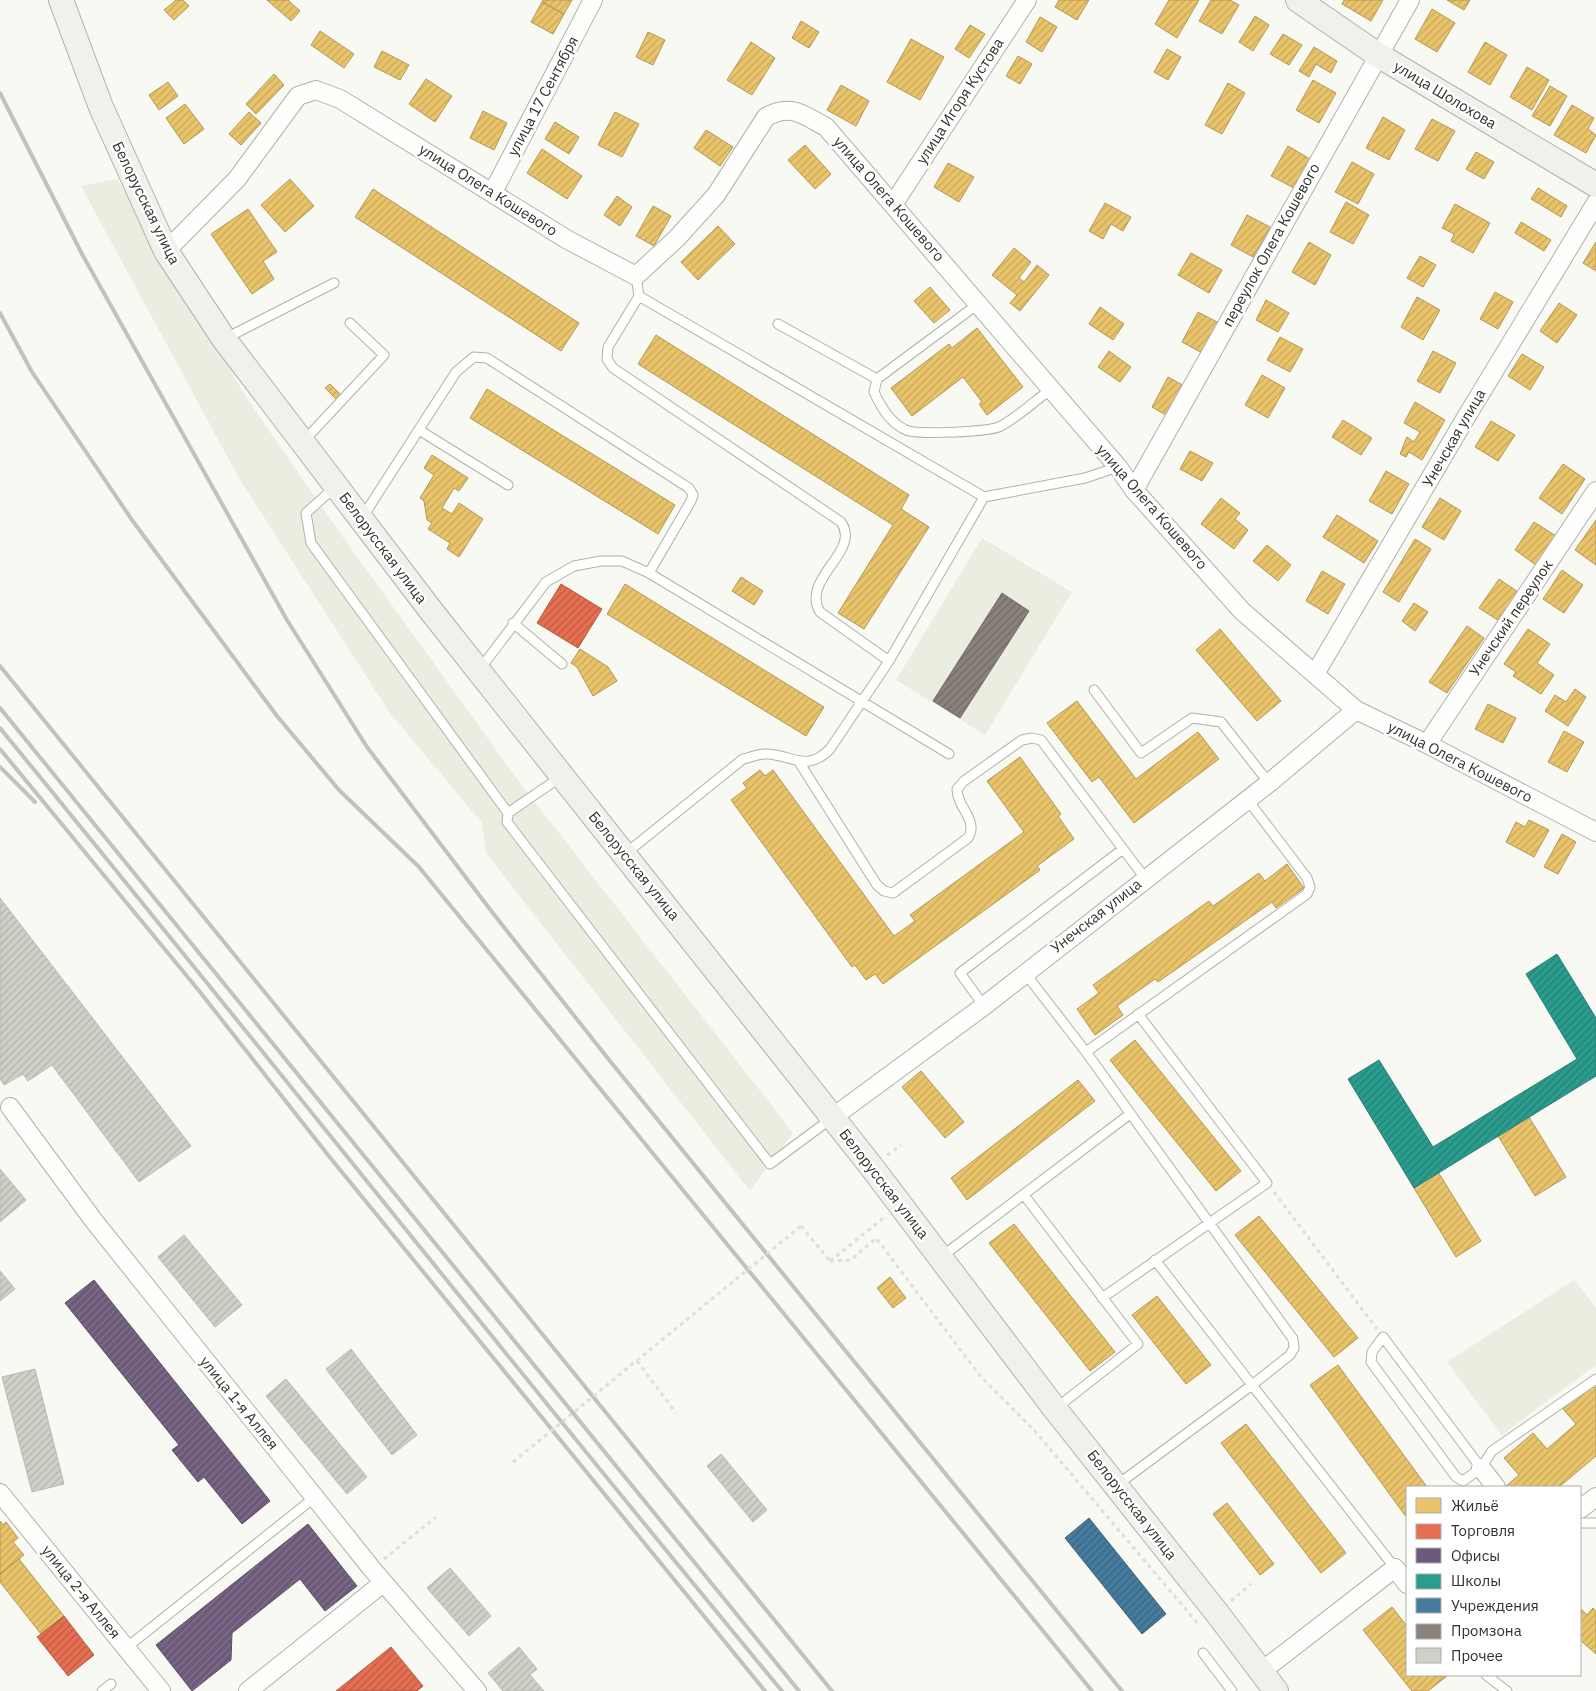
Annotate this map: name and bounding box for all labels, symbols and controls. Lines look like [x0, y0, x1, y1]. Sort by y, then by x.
street label: улица 17 Сентября [503, 33, 582, 159]
street label: улица Игоря Кустова [912, 34, 1007, 167]
street label: улица Шолохова [1390, 56, 1500, 133]
street label: улица Олега Кошевого [830, 132, 949, 265]
street label: Белорусская улица [108, 138, 185, 268]
street label: улица Олега Кошевого [416, 139, 561, 240]
street label: переулок Олега Кошевого [1218, 160, 1324, 330]
street label: Унечская улица [1418, 385, 1489, 490]
street label: улица Олега Кошевого [1093, 440, 1212, 573]
street label: Белорусская улица [335, 488, 432, 607]
street label: Унечский переулок [1465, 556, 1557, 680]
street label: улица Олега Кошевого [1385, 717, 1536, 806]
street label: Белорусская улица [585, 807, 684, 924]
street label: Унечская улица [1046, 874, 1145, 957]
street label: Белорусская улица [835, 1125, 933, 1243]
street label: улица 1-я Аллея [196, 1352, 283, 1453]
street label: Белорусская улица [1083, 1446, 1181, 1564]
legend [1406, 1486, 1581, 1676]
text: Жильё [1451, 1496, 1499, 1515]
text: Торговля [1451, 1521, 1515, 1540]
street label: улица 2-я Аллея [38, 1541, 125, 1642]
text: Офисы [1451, 1546, 1500, 1565]
text: Школы [1451, 1571, 1501, 1590]
text: Учреждения [1451, 1596, 1539, 1615]
text: Промзона [1451, 1621, 1522, 1640]
text: Прочее [1451, 1646, 1503, 1665]

